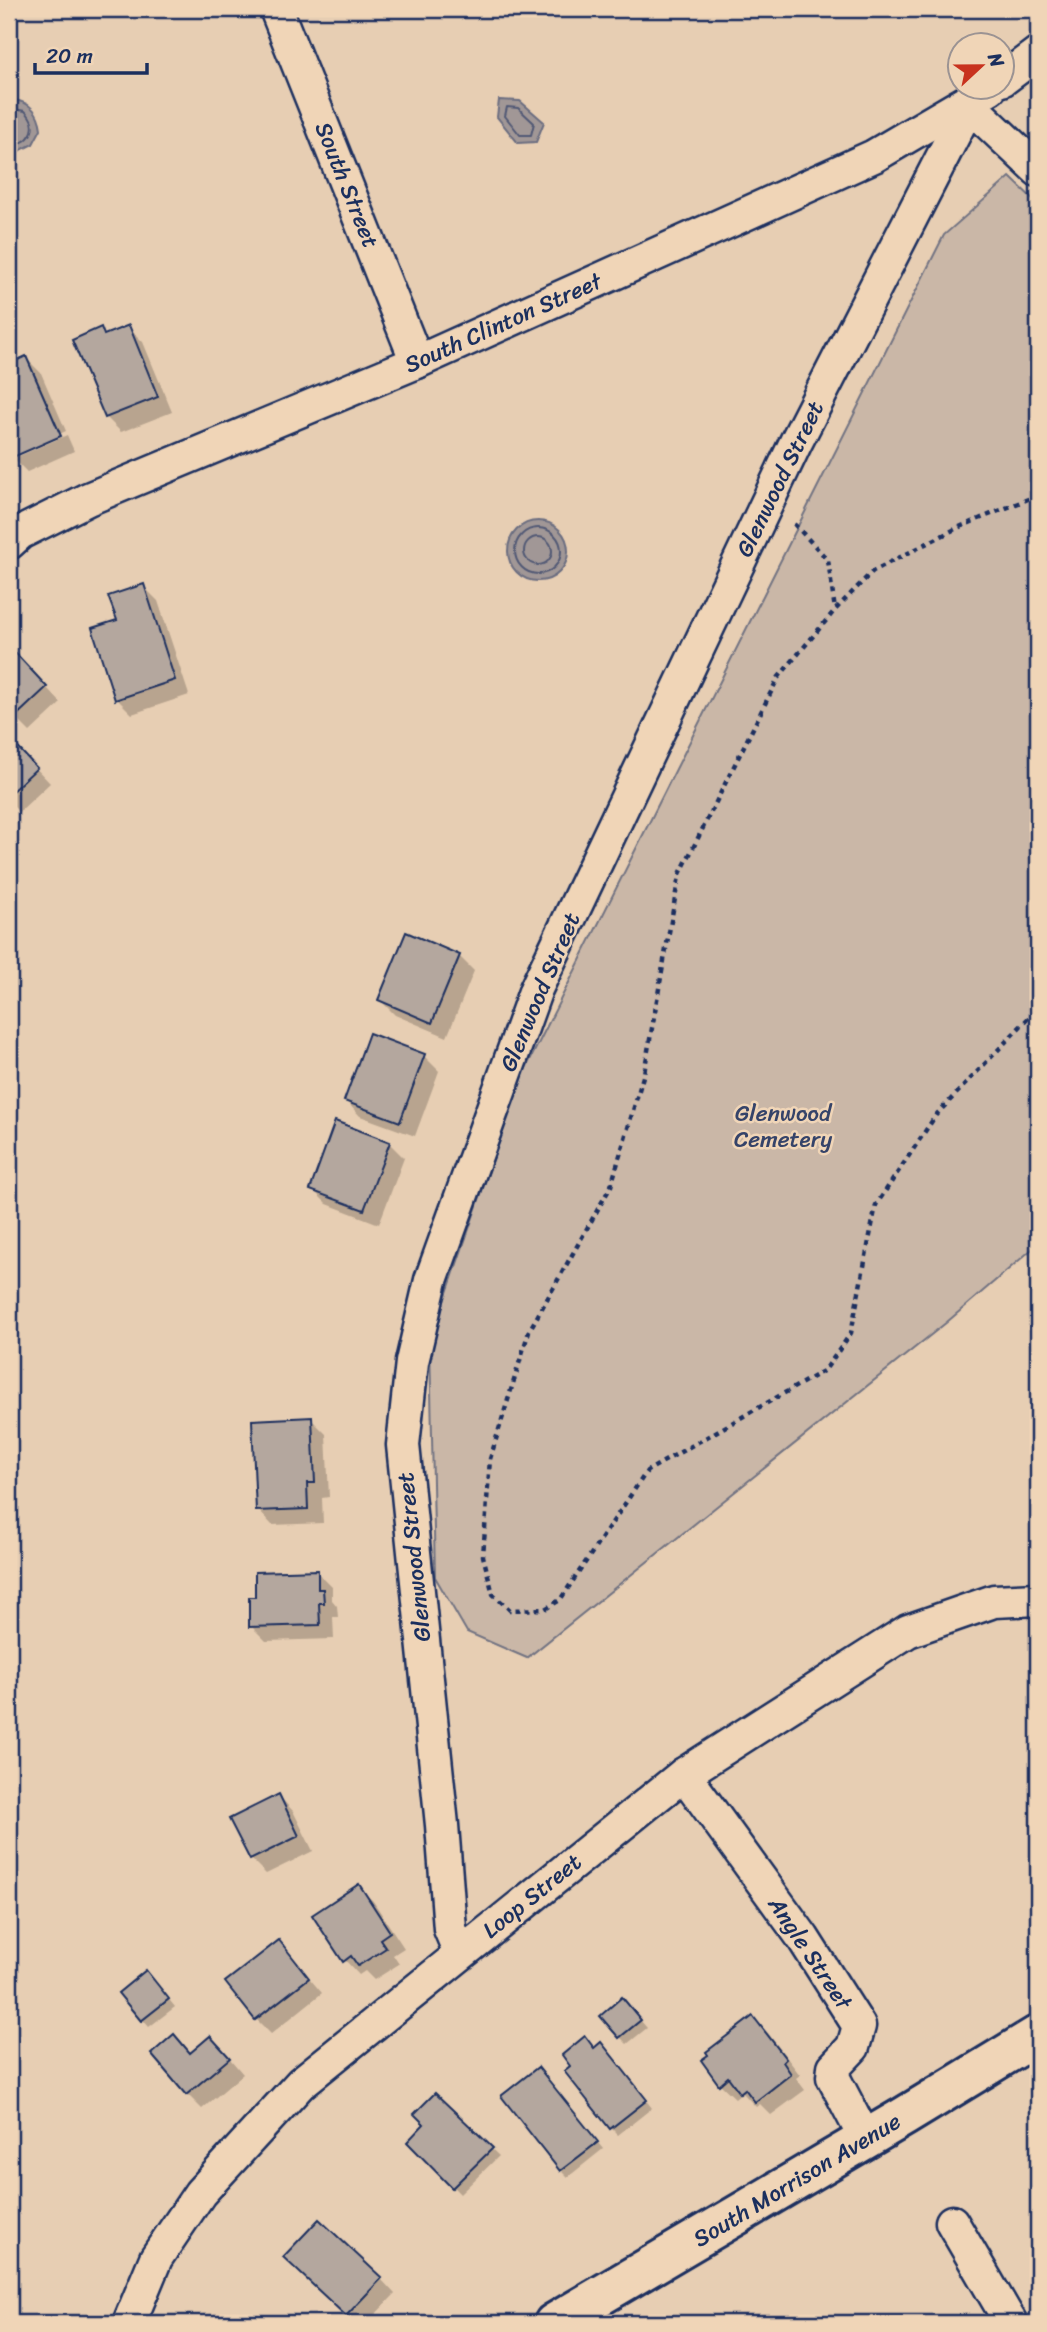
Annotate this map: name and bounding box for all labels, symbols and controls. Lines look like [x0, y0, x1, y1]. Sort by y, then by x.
scale bar [35, 32, 147, 76]
north arrow [946, 32, 1016, 102]
text: 20 m [46, 37, 93, 75]
text: N [978, 47, 1014, 73]
street label: South Street [303, 115, 391, 255]
street label: South Clinton Street [398, 260, 610, 385]
street label: Glenwood Street [724, 394, 836, 564]
street label: Glenwood Street [488, 906, 592, 1078]
park label: Glenwood Cemetery [734, 1093, 833, 1160]
street label: Glenwood Street [385, 1470, 443, 1644]
street label: Loop Street [473, 1843, 591, 1949]
street label: Angle Street [756, 1887, 864, 2020]
street label: South Morrison Avenue [685, 2101, 909, 2259]

